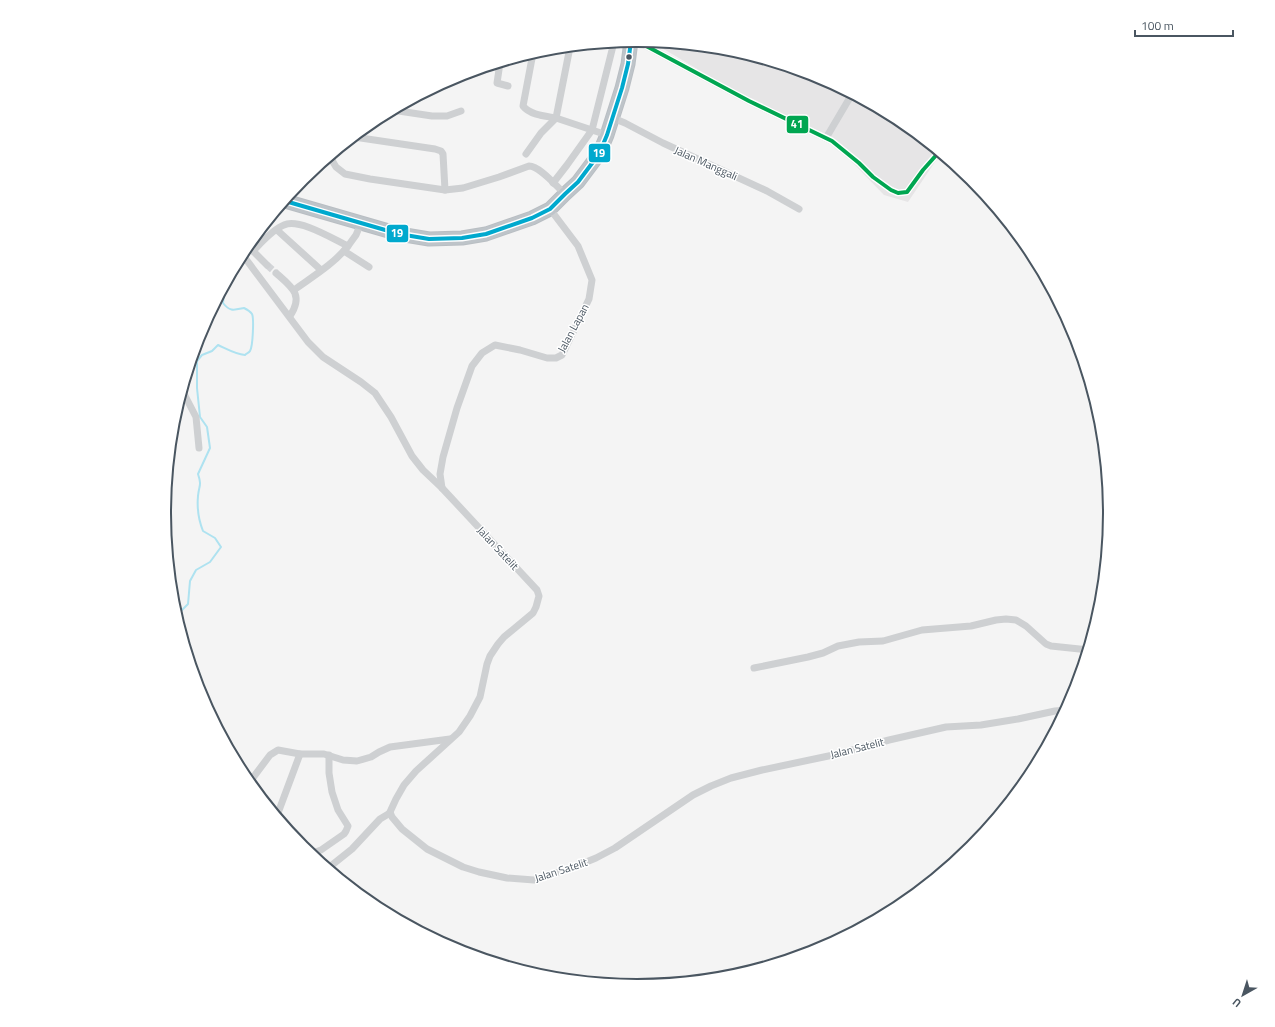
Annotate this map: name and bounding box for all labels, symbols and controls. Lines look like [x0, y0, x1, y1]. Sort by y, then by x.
scale bar [1135, 12, 1233, 38]
text: 100 m [1141, 16, 1174, 35]
unlabelled marker [624, 52, 634, 62]
line badge: 41 [786, 115, 809, 134]
text: 41 [791, 116, 803, 132]
street label: Jalan Manggali [672, 142, 740, 184]
line badge: 19 [588, 143, 611, 163]
text: 19 [593, 145, 605, 161]
line badge: 19 [386, 224, 409, 243]
text: 19 [391, 225, 403, 241]
street label: Jalan Lapan [553, 301, 593, 355]
street label: Jalan Satelit [473, 523, 523, 574]
street label: Jalan Satelit [828, 734, 886, 762]
street label: Jalan Satelit [532, 854, 590, 886]
north arrow [1223, 975, 1263, 1015]
text: U [1229, 994, 1245, 1011]

